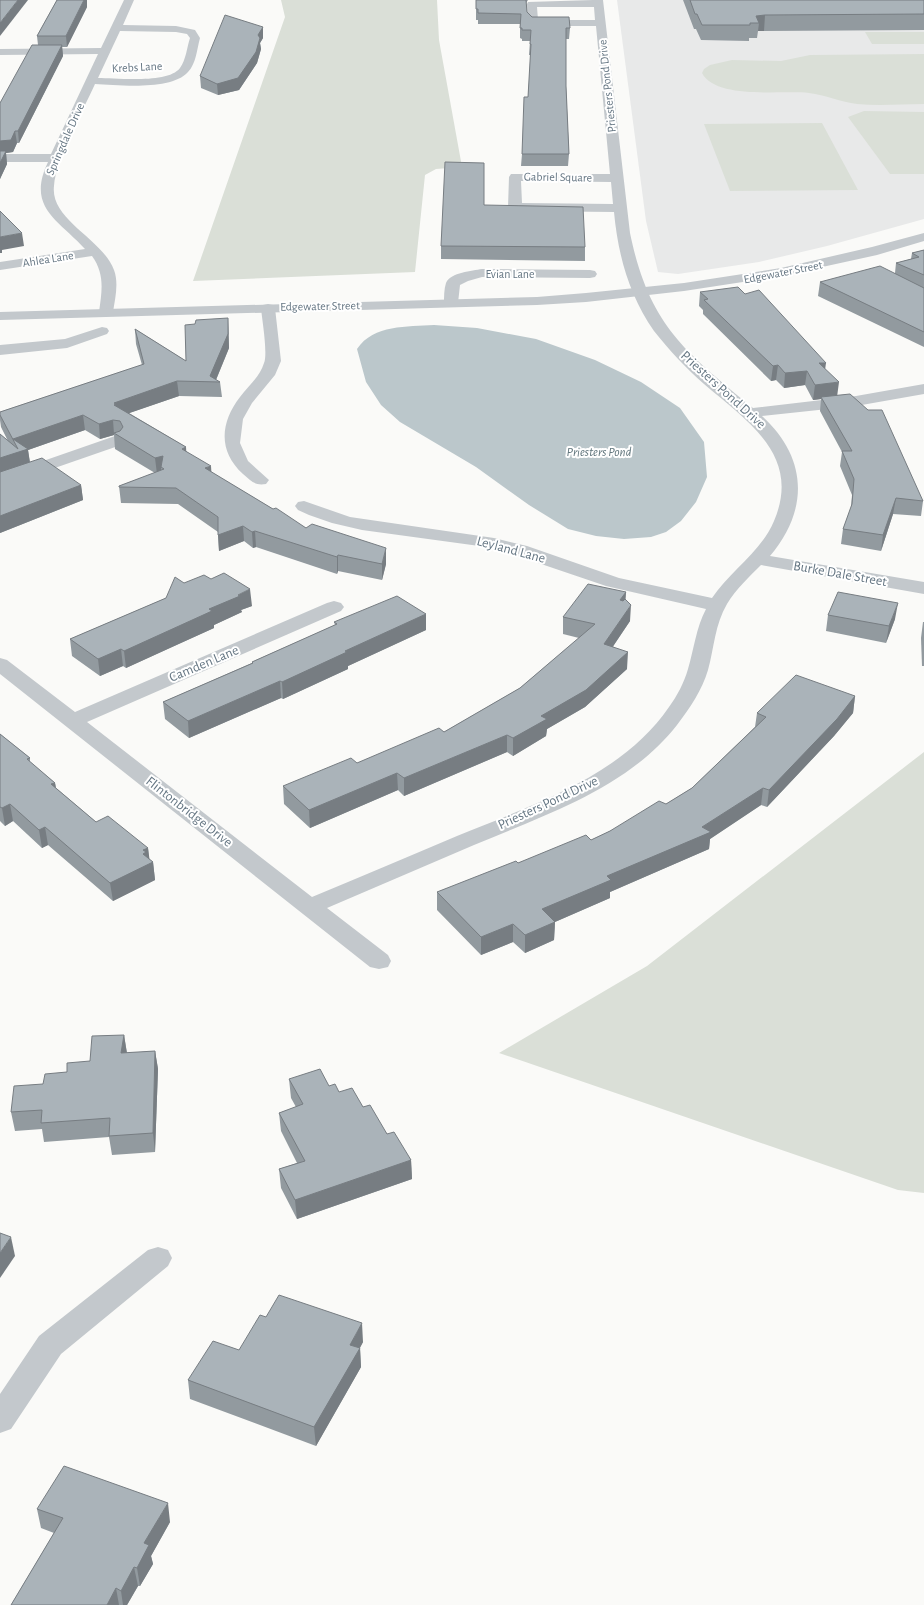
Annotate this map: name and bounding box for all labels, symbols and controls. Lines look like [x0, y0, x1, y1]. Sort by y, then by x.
street label: Priesters Pond Drive [596, 39, 618, 133]
street label: Krebs Lane [111, 60, 163, 74]
street label: Springdale Drive [44, 101, 86, 177]
street label: Gabriel Square [524, 170, 592, 184]
street label: Ahlea Lane [22, 249, 74, 269]
street label: Edgewater Street [743, 258, 823, 286]
street label: Evian Lane [485, 268, 535, 280]
street label: Edgewater Street [280, 299, 360, 313]
street label: Priesters Pond Drive [678, 348, 768, 432]
water label: Priesters Pond [567, 446, 632, 459]
street label: Leyland Lane [475, 534, 547, 566]
street label: Burke Dale Street [792, 559, 888, 589]
street label: Camden Lane [167, 643, 241, 685]
street label: Flintonbridge Drive [143, 774, 235, 850]
street label: Priesters Pond Drive [496, 774, 600, 832]

